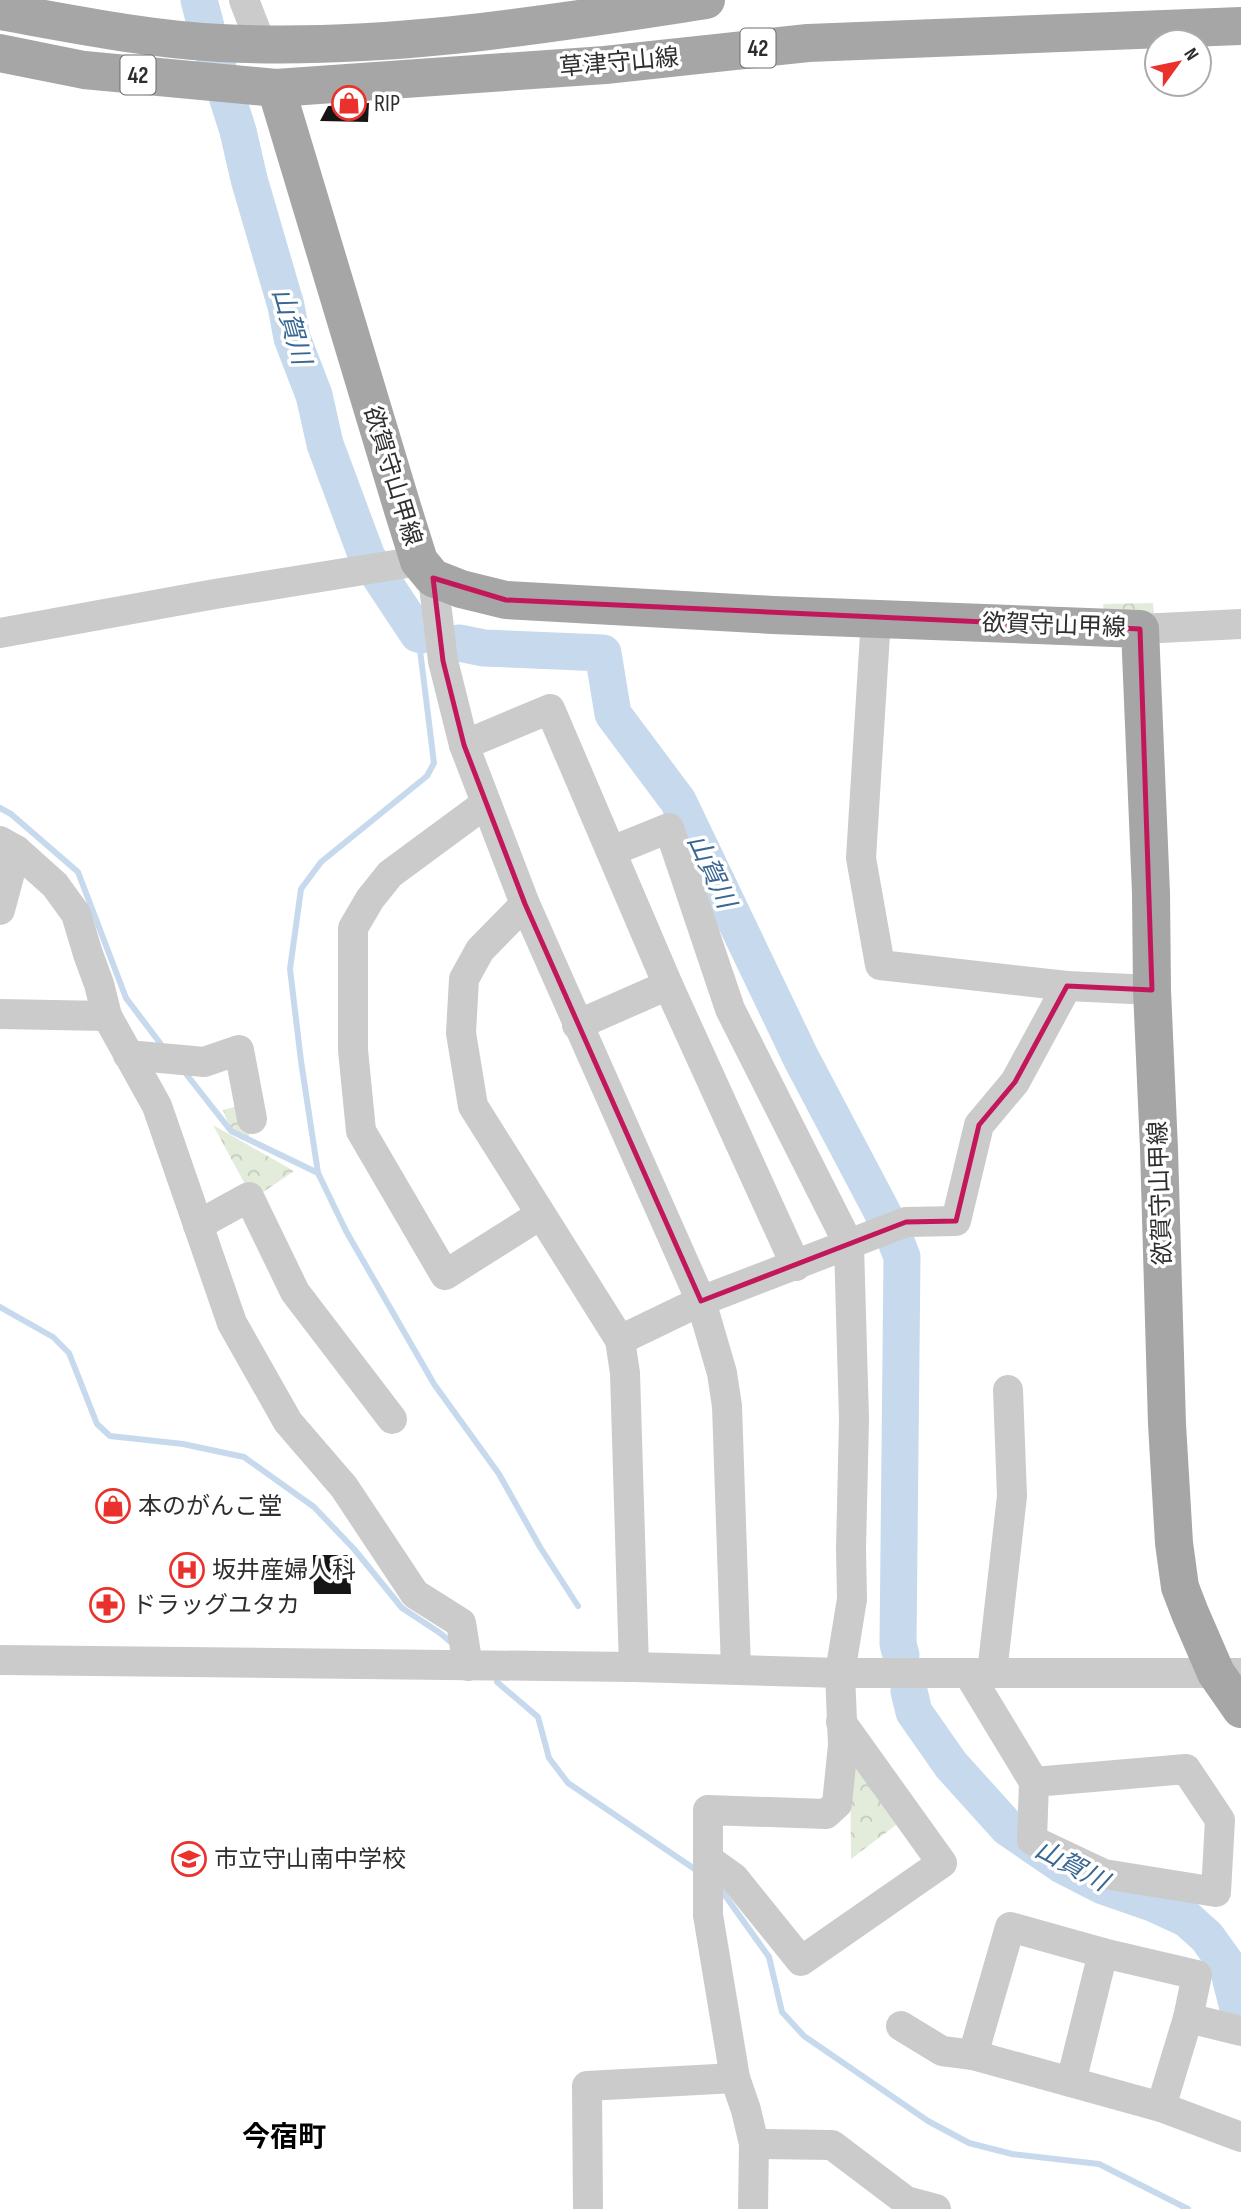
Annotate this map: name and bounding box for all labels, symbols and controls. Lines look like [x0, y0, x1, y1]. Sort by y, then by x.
road number: 42 [740, 28, 776, 68]
north arrow [1143, 28, 1213, 98]
street label: 草津守山線 [558, 43, 680, 82]
text: N [1179, 44, 1203, 65]
road number: 42 [120, 55, 156, 94]
shop icon: RIP [330, 84, 368, 122]
place label: RIP [374, 89, 400, 118]
water label: 山賀川 [265, 285, 317, 371]
street label: 欲賀守山甲線 [358, 403, 427, 549]
street label: 欲賀守山甲線 [982, 608, 1126, 643]
water label: 山賀川 [680, 830, 742, 916]
street label: 欲賀守山甲線 [1143, 1121, 1178, 1265]
shop icon: 本のがんこ堂 [94, 1487, 132, 1525]
place label: 本のがんこ堂 [138, 1492, 282, 1521]
hospital icon: 坂井産婦人科 [168, 1551, 206, 1589]
place label: 坂井産婦人科 [212, 1556, 356, 1585]
pharmacy icon: ドラッグユタカ [88, 1586, 126, 1624]
place label: ドラッグユタカ [132, 1591, 300, 1620]
water label: 山賀川 [1030, 1834, 1116, 1900]
school or university icon: 市立守山南中学校 [170, 1840, 208, 1878]
place label: 市立守山南中学校 [214, 1845, 406, 1874]
district label: 今宿町 [242, 2121, 326, 2154]

